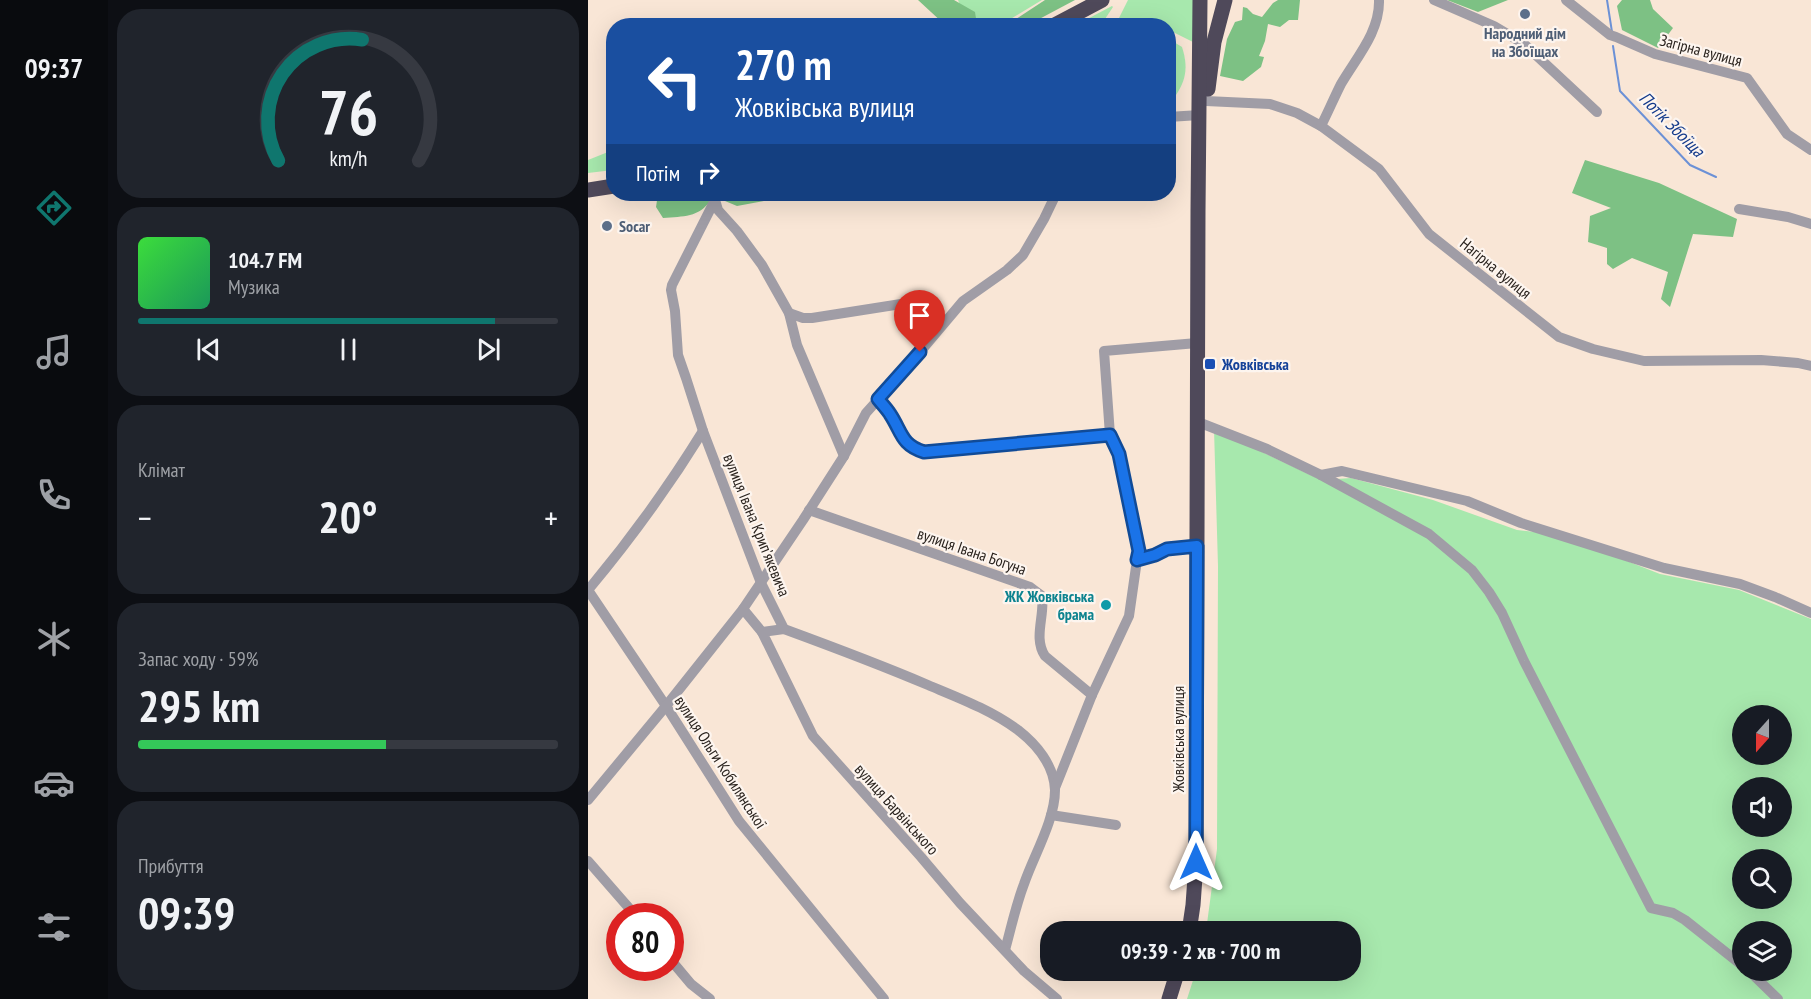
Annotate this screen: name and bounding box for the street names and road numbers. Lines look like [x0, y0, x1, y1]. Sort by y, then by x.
street label: Загірна вулиця [1658, 29, 1744, 71]
street label: Нагірна вулиця [1456, 233, 1536, 303]
street label: вулиця Івана Крипʼякевича [719, 451, 795, 599]
street label: вулиця Івана Богуна [915, 523, 1029, 579]
street label: Жовківська вулиця [1168, 686, 1188, 793]
street label: вулиця Ольги Кобилянської [671, 692, 772, 833]
street label: вулиця Барвінського [851, 759, 943, 859]

